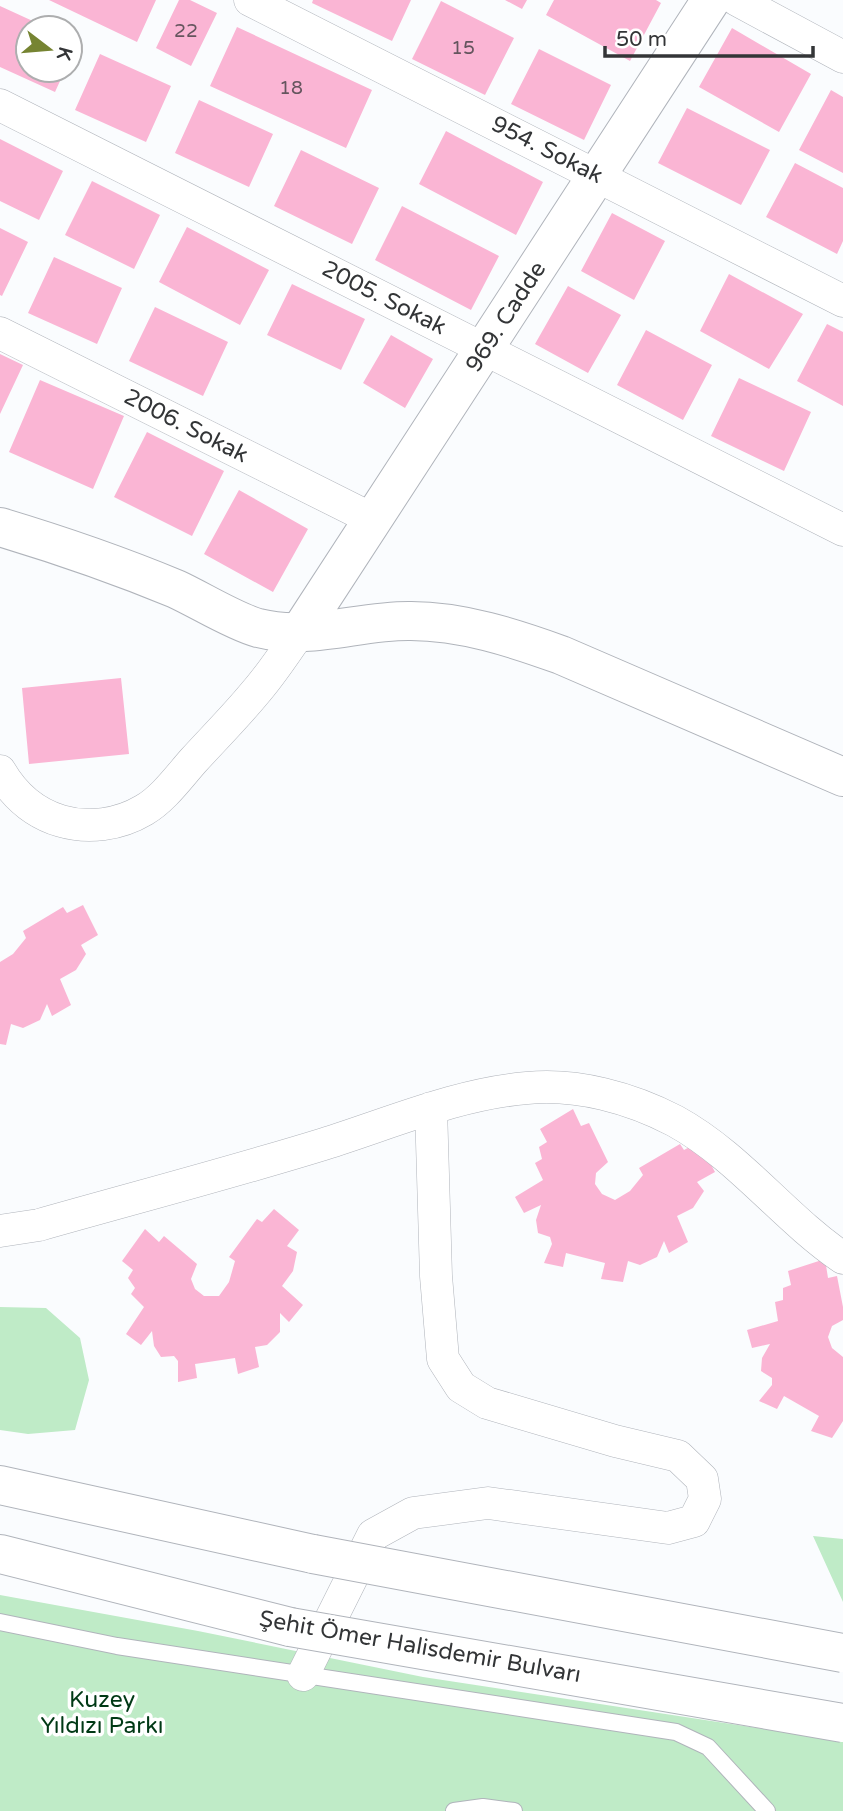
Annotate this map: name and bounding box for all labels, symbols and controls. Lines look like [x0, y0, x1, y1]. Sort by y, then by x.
north arrow [14, 14, 84, 84]
scale bar [605, 14, 813, 58]
house number: 22 [174, 20, 198, 42]
text: 50 m [616, 27, 667, 52]
house number: 15 [451, 37, 475, 59]
text: K [52, 44, 77, 63]
house number: 18 [279, 77, 303, 99]
street label: 954. Sokak [487, 110, 607, 190]
street label: 2005. Sokak [317, 255, 451, 341]
street label: 969. Cadde [460, 256, 552, 378]
street label: 2006. Sokak [119, 383, 253, 469]
street label: Şehit Ömer Halisdemir Bulvarı [257, 1605, 583, 1689]
park label: Kuzey Yıldızı Parkı [41, 1686, 163, 1740]

